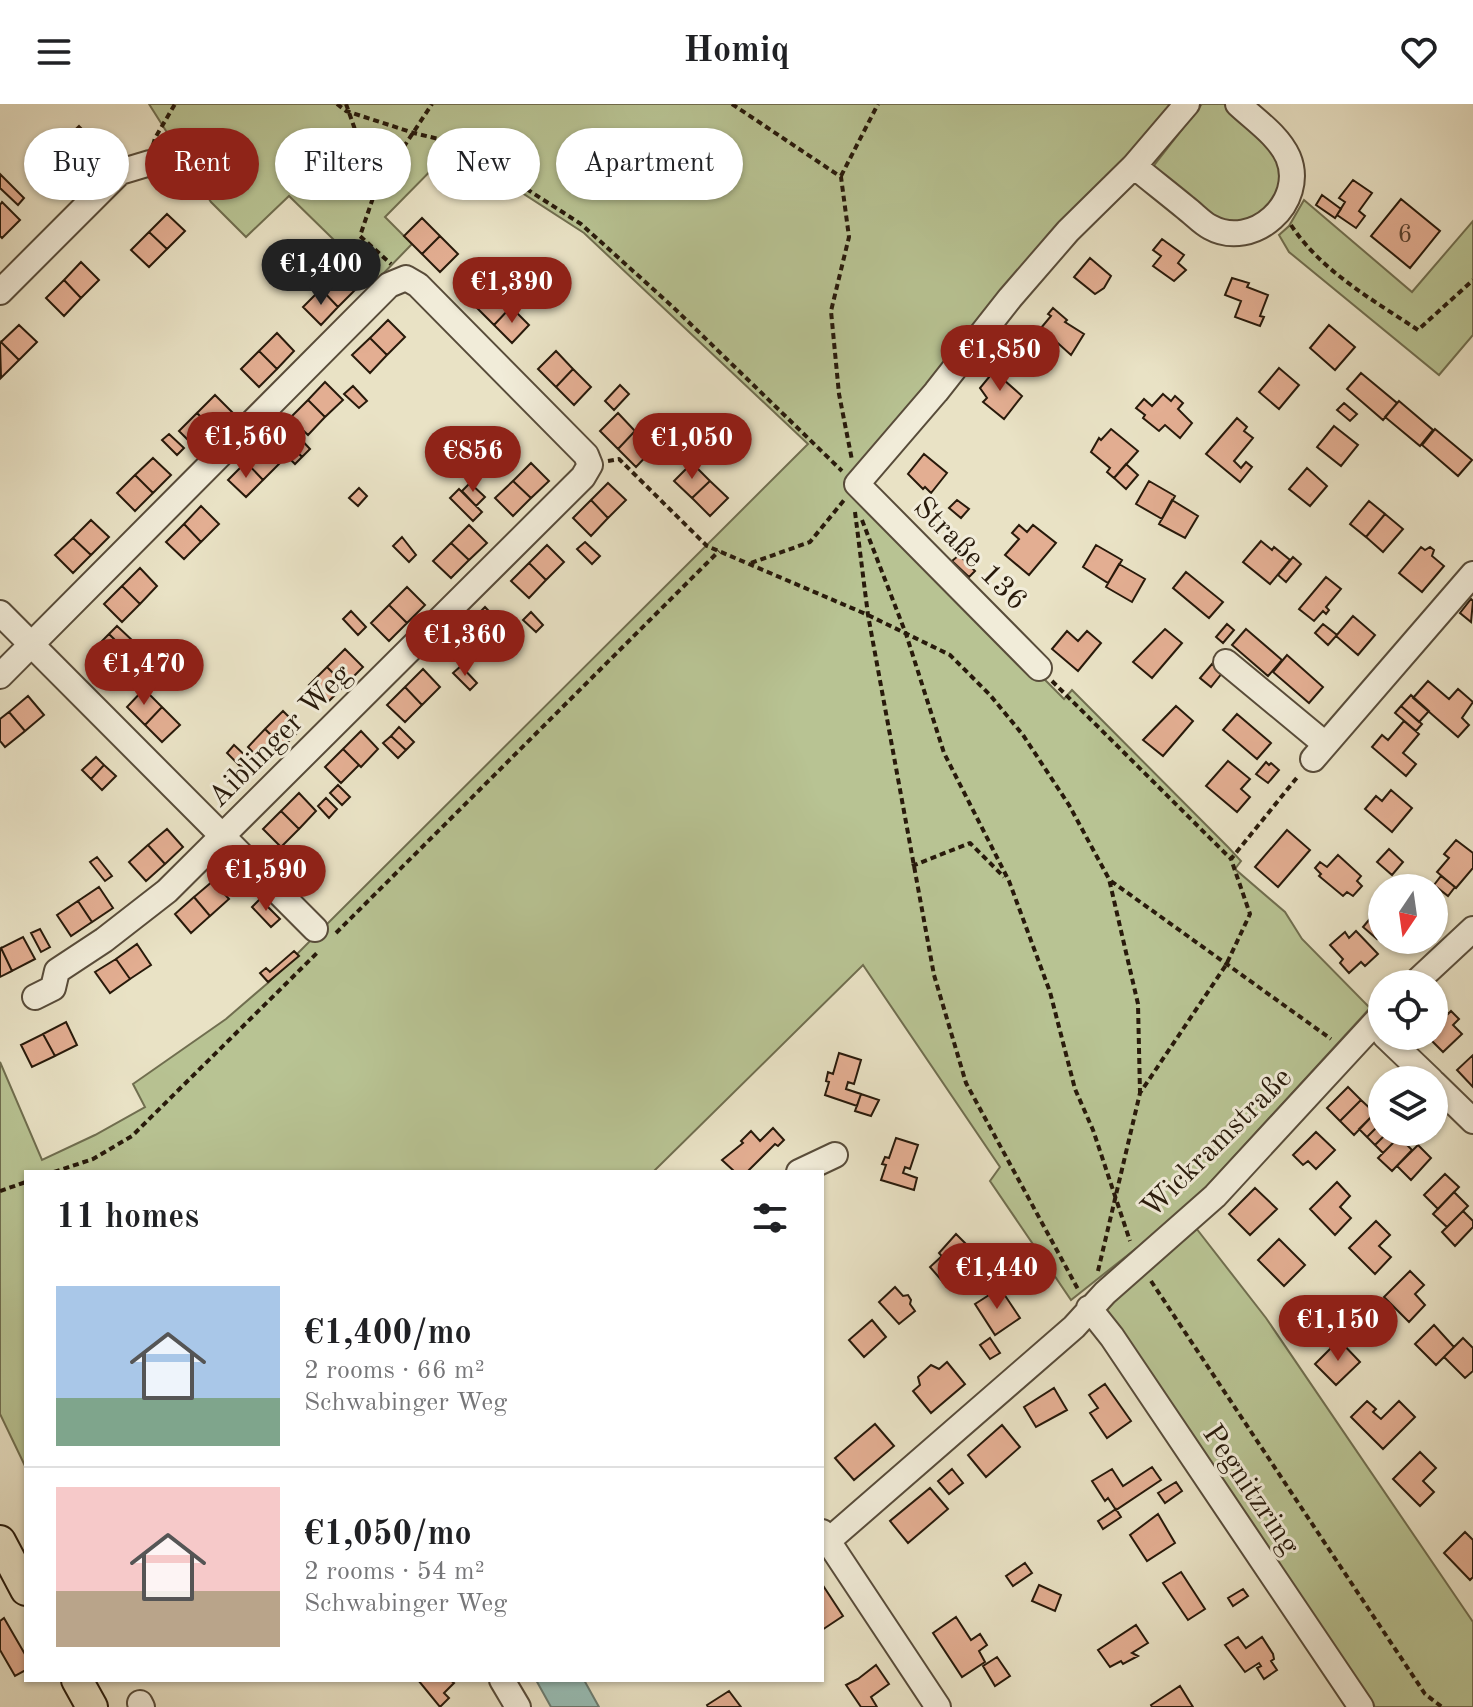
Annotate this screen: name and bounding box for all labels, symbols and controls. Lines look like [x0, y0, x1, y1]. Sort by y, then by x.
icon: menu [32, 30, 76, 74]
icon: heart [1397, 30, 1441, 74]
text: Homiq [683, 34, 790, 70]
chip: Buy [24, 128, 129, 200]
chip: Rent [145, 128, 259, 200]
chip: Filters [275, 128, 411, 200]
chip: New [427, 128, 540, 200]
chip: Apartment [556, 128, 743, 200]
house number: 6 [1397, 222, 1413, 248]
pin: €1,400 [256, 239, 386, 307]
text: €1,400 [280, 252, 362, 278]
pin: €1,390 [447, 257, 577, 325]
text: €1,390 [471, 270, 553, 296]
pin: €1,850 [935, 325, 1065, 393]
text: €1,850 [959, 338, 1041, 364]
pin: €1,560 [181, 412, 311, 480]
pin: €1,050 [627, 413, 757, 481]
text: €1,560 [205, 425, 287, 451]
pin: €856 [426, 426, 520, 494]
text: €1,050 [651, 426, 733, 452]
text: €856 [443, 439, 503, 465]
street label: Straße 136 [907, 492, 1032, 617]
pin: €1,360 [400, 610, 530, 678]
text: €1,360 [424, 623, 506, 649]
pin: €1,470 [79, 639, 209, 707]
text: €1,470 [103, 652, 185, 678]
street label: Aiblinger Weg [203, 659, 358, 814]
pin: €1,590 [201, 845, 331, 913]
text: €1,590 [225, 858, 307, 884]
north arrow [1368, 874, 1448, 954]
map controls [1368, 874, 1448, 1146]
button: locate [1368, 970, 1448, 1050]
street label: Wickramstraße [1137, 1063, 1298, 1224]
button: layers [1368, 1066, 1448, 1146]
icon: filters [748, 1196, 792, 1240]
text: 11 homes [56, 1201, 199, 1235]
pin: €1,440 [932, 1243, 1062, 1311]
text: €1,440 [956, 1256, 1038, 1282]
pin: €1,150 [1273, 1295, 1403, 1363]
text: €1,150 [1297, 1308, 1379, 1334]
text: €1,400/mo [304, 1317, 472, 1351]
icon: home [120, 1318, 216, 1414]
text: 2 rooms · 66 m² [304, 1358, 485, 1384]
text: Schwabinger Weg [304, 1390, 507, 1416]
street label: Pegnitzring [1196, 1420, 1305, 1561]
text: €1,050/mo [304, 1518, 472, 1552]
icon: home [120, 1519, 216, 1615]
text: 2 rooms · 54 m² [304, 1559, 485, 1585]
text: Schwabinger Weg [304, 1591, 507, 1617]

